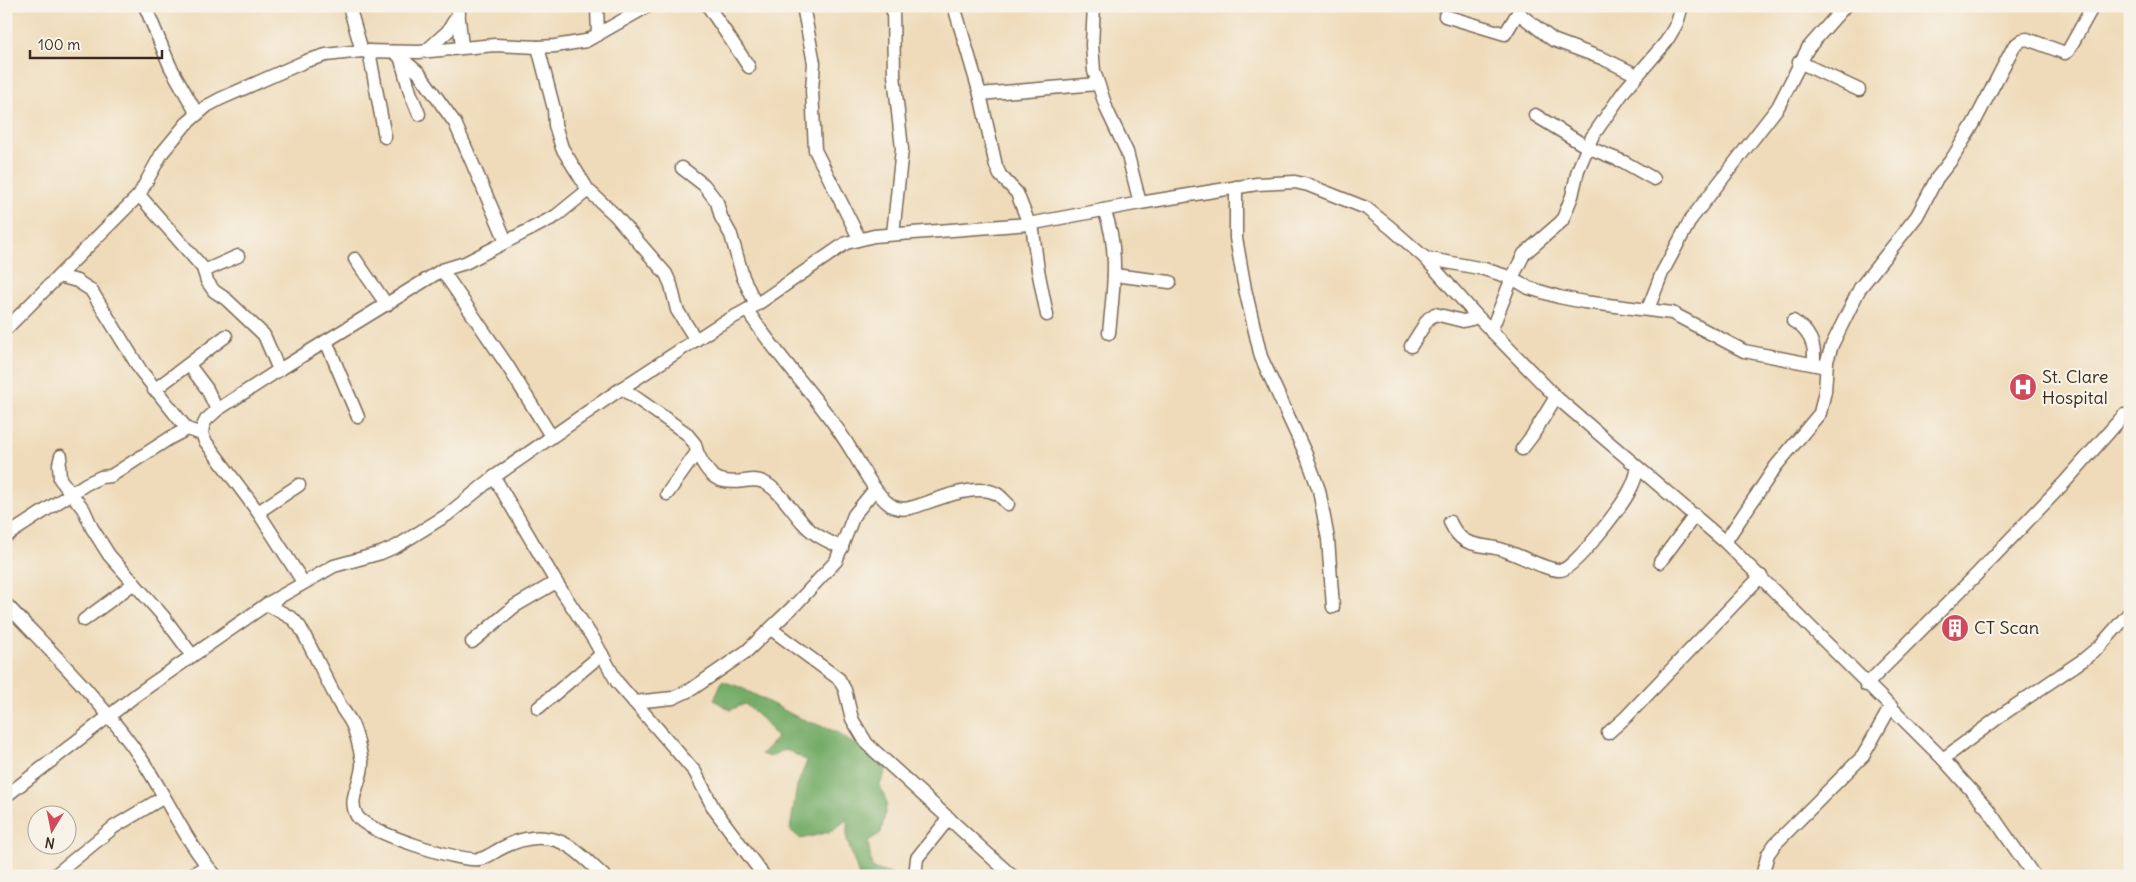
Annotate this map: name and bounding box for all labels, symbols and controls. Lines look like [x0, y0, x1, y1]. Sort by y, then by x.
scale bar [30, 28, 162, 60]
text: 100 m [38, 35, 80, 54]
place label: St. Clare Hospital [2042, 365, 2108, 409]
hospital icon: St. Clare Hospital [2008, 372, 2038, 402]
building icon: CT Scan [1940, 613, 1970, 643]
place label: CT Scan [1974, 616, 2039, 639]
north arrow [28, 804, 78, 854]
text: N [43, 833, 56, 853]

